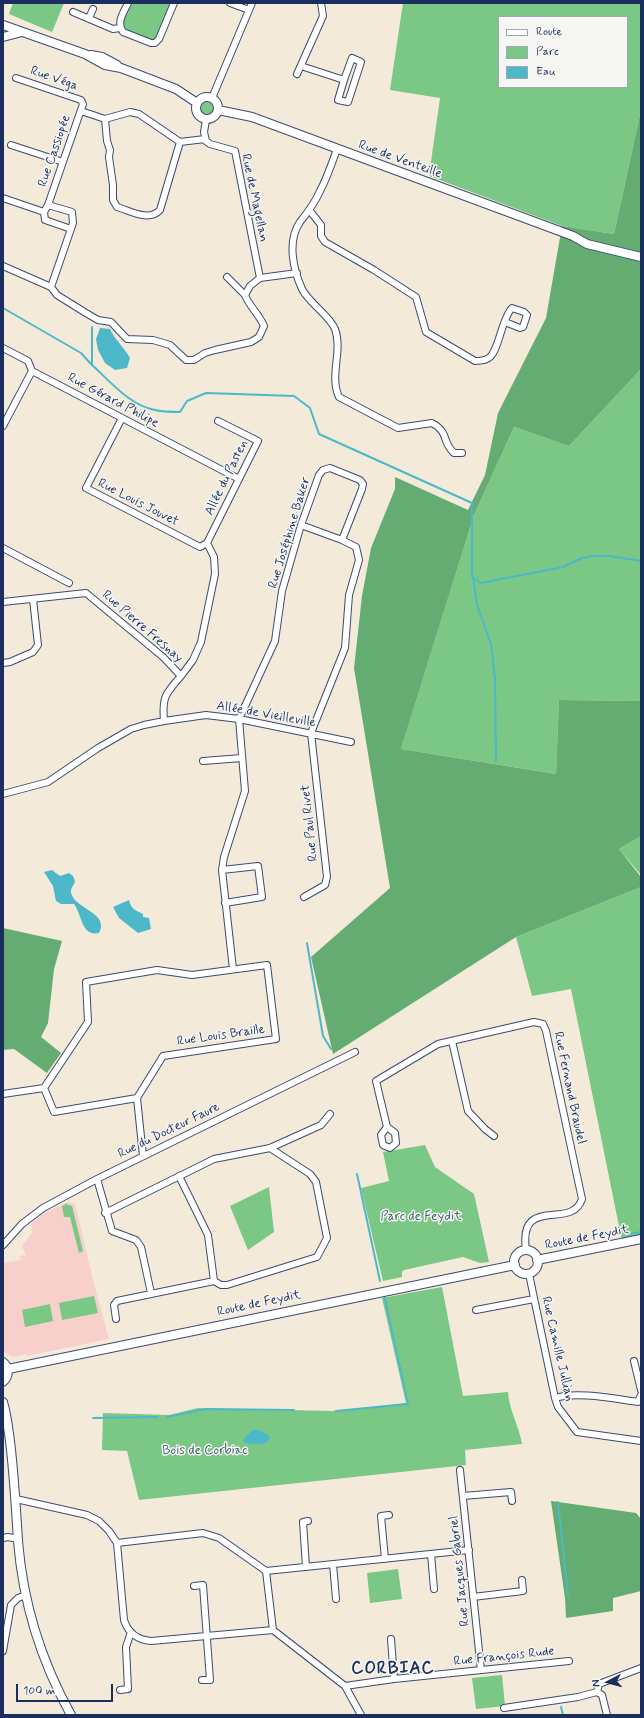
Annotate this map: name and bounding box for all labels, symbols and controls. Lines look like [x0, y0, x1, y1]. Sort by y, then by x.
legend [498, 16, 628, 88]
text: Route [536, 24, 562, 40]
text: Parc [536, 44, 559, 60]
street label: Rue Véga [28, 64, 80, 94]
text: Eau [536, 64, 555, 80]
street label: Rue Cassiopée [35, 113, 75, 189]
street label: Rue de Venteille [356, 138, 444, 182]
street label: Rue de Magellan [237, 153, 271, 243]
street label: Rue Gérard Philipe [65, 370, 161, 432]
street label: Allée du Pasten [202, 438, 252, 518]
street label: Rue Joséphine Baker [266, 475, 314, 591]
street label: Rue Louis Jouvet [95, 476, 181, 530]
street label: Rue Pierre Fresnay [98, 588, 186, 666]
street label: Allée de Vieilleville [215, 699, 317, 731]
street label: Rue Paul Rivet [298, 784, 322, 862]
street label: Rue Louis Braille [176, 1022, 266, 1050]
street label: Rue Fernand Braudel [549, 1030, 589, 1146]
street label: Rue du Docteur Faure [116, 1100, 222, 1162]
park label: Parc de Feydit [380, 1209, 462, 1225]
street label: Route de Feydit [544, 1222, 630, 1254]
street label: Route de Feydit [216, 1288, 302, 1320]
street label: Rue Camille Jullian [537, 1295, 577, 1403]
park label: Bois de Corbiac [162, 1443, 248, 1459]
street label: Rue Jacques Gabriel [446, 1515, 474, 1627]
street label: Rue François Rude [453, 1644, 555, 1670]
district label: CORBIAC [351, 1659, 435, 1679]
north arrow [588, 1662, 628, 1702]
scale bar [18, 1676, 115, 1702]
text: N [589, 1679, 603, 1688]
text: 100 m [23, 1683, 55, 1699]

